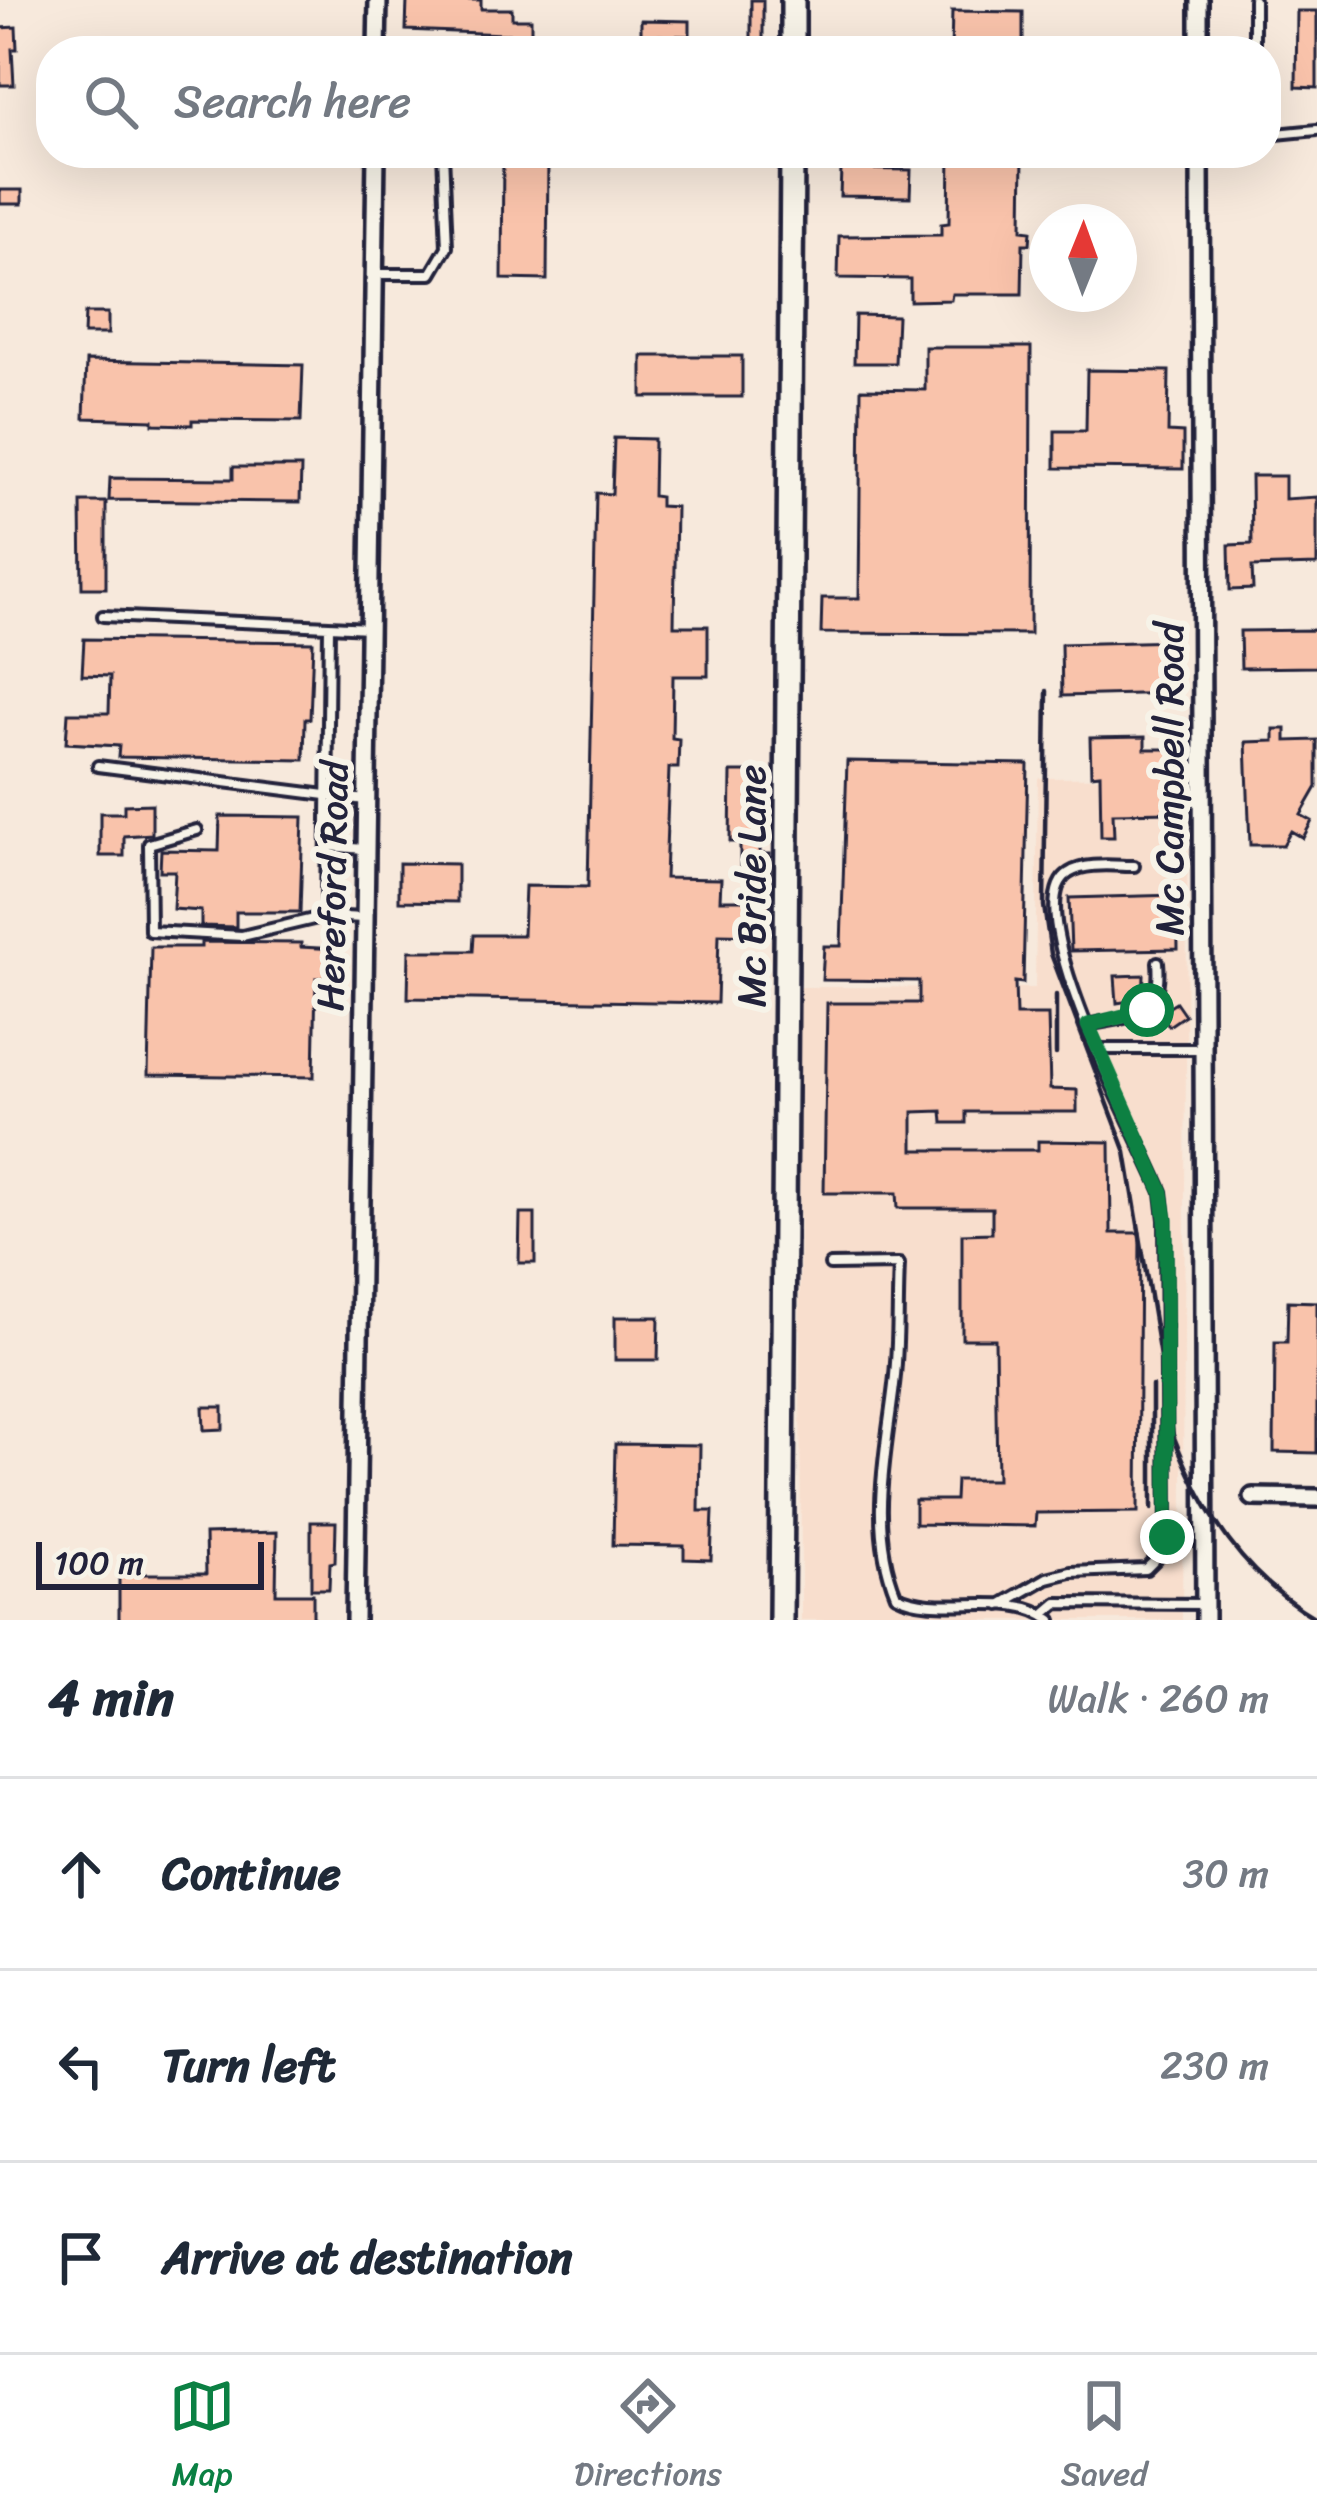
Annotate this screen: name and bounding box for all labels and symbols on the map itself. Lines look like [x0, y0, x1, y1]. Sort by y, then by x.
north arrow [1029, 204, 1137, 312]
street label: Mc Campbell Road [1135, 620, 1204, 935]
street label: Hereford Road [295, 758, 369, 1012]
street label: Mc Bride Lane [717, 765, 786, 1007]
route start [1120, 983, 1174, 1037]
route end [1140, 1510, 1194, 1564]
scale bar [36, 1536, 264, 1589]

